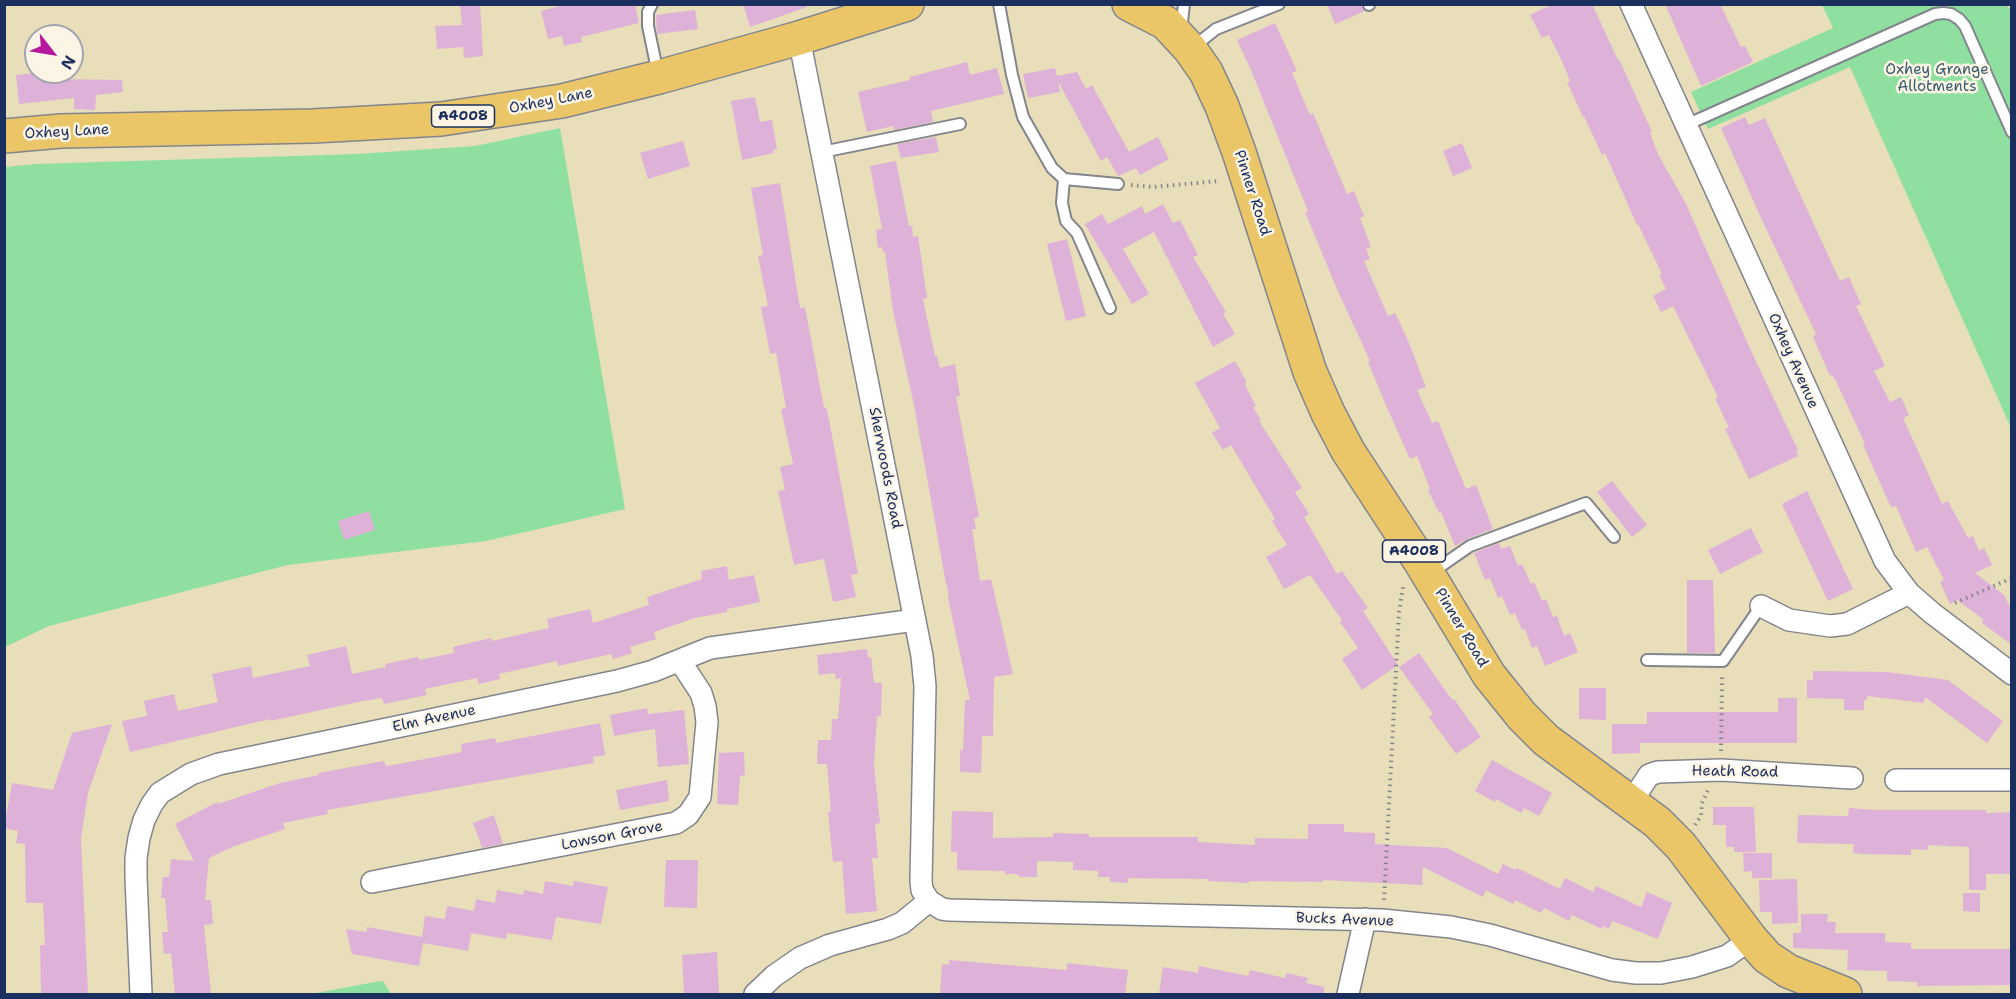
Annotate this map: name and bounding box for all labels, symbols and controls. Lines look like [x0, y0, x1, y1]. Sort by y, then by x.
north arrow [24, 24, 84, 84]
text: N [56, 52, 80, 73]
park label: Oxhey Grange Allotments [1885, 61, 1989, 96]
street label: Oxhey Lane [508, 84, 594, 118]
road number: A4008 [432, 105, 494, 127]
street label: Oxhey Lane [24, 121, 110, 143]
street label: Pinner Road [1230, 148, 1274, 238]
street label: Oxhey Avenue [1764, 310, 1822, 412]
street label: Sherwoods Road [864, 406, 906, 530]
road number: A4008 [1382, 540, 1446, 562]
street label: Pinner Road [1430, 585, 1492, 671]
street label: Elm Avenue [391, 701, 477, 737]
street label: Heath Road [1691, 762, 1779, 782]
street label: Lowson Grove [560, 817, 664, 855]
street label: Bucks Avenue [1295, 909, 1395, 931]

